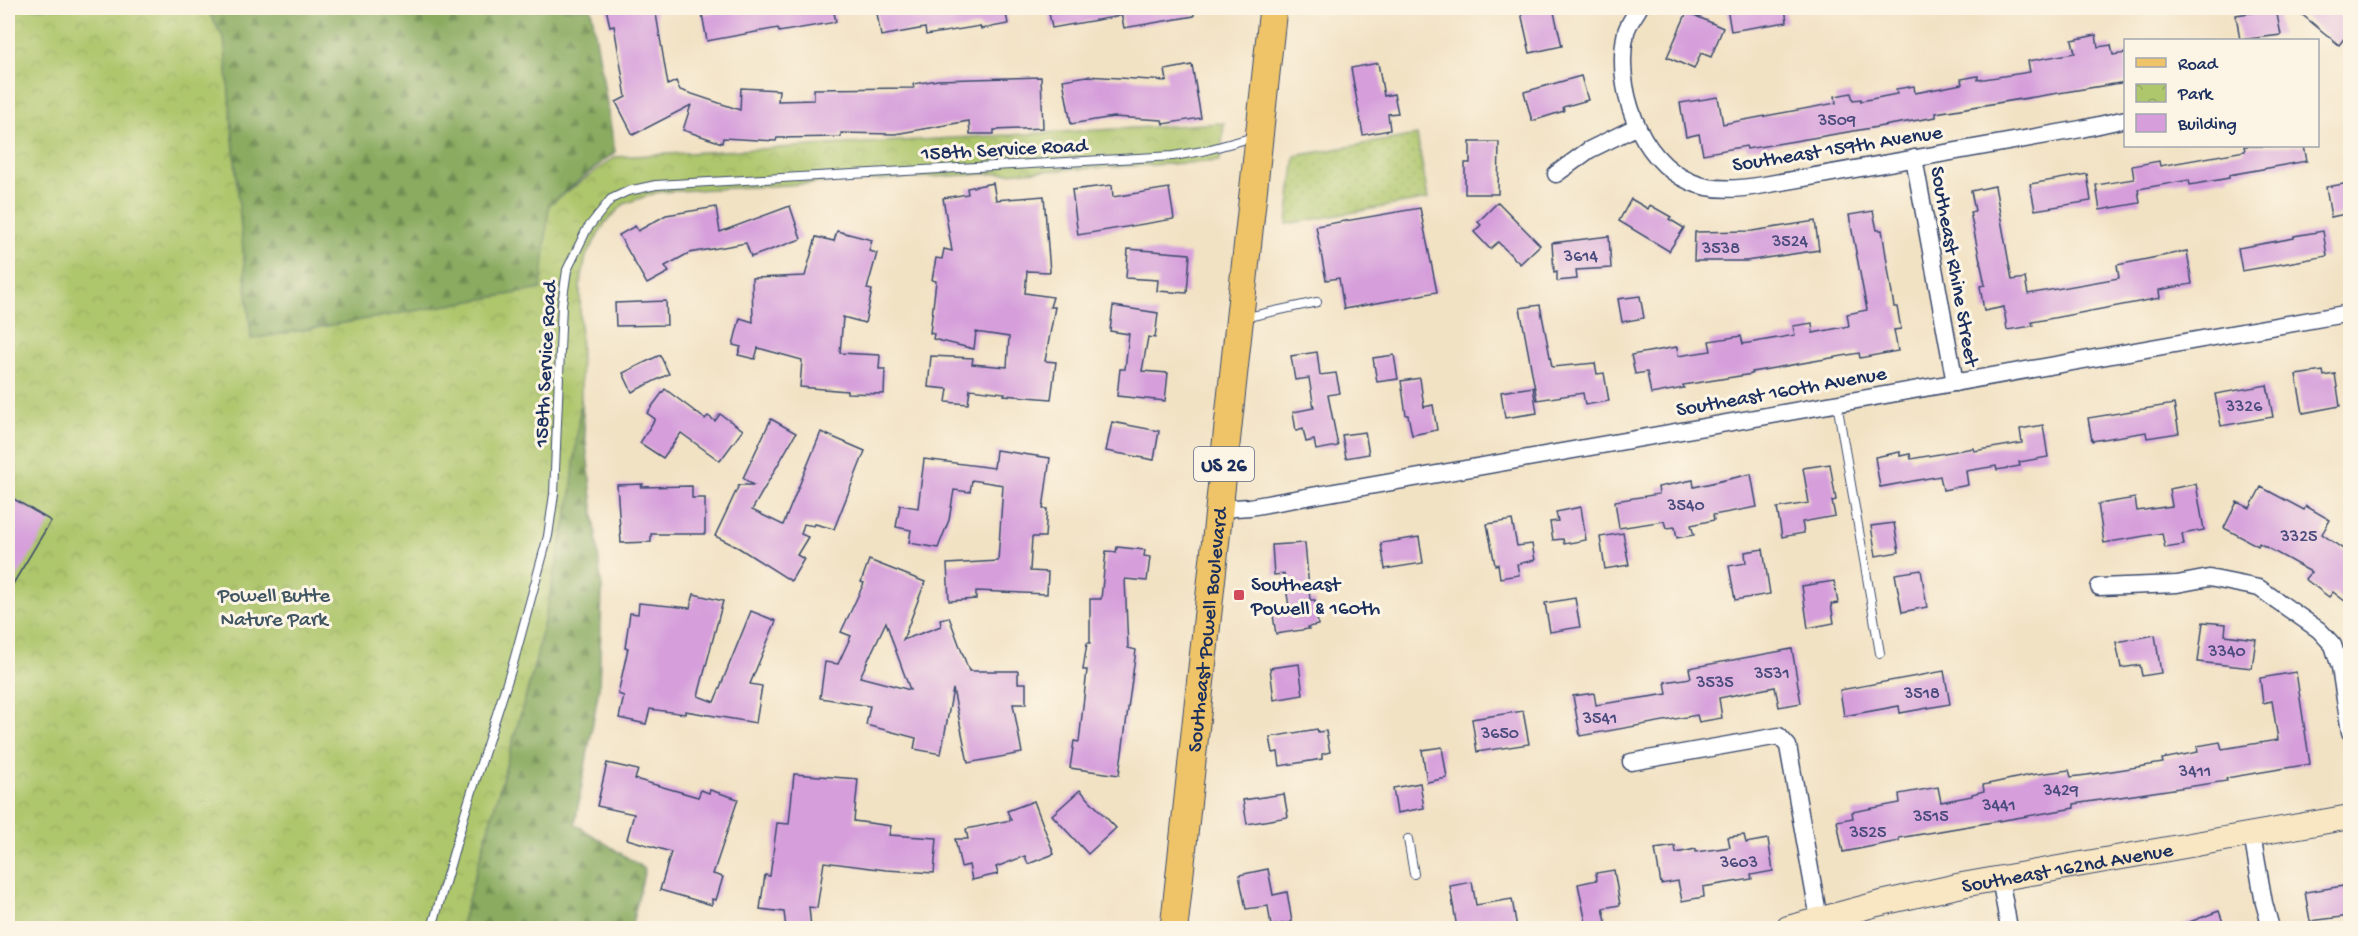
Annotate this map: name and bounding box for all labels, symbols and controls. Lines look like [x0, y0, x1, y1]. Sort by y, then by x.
legend [2124, 39, 2319, 147]
text: Road [2178, 55, 2219, 76]
text: Park [2177, 85, 2214, 106]
house number: 3509 [1817, 111, 1856, 132]
text: Building [2177, 115, 2237, 136]
street label: Southeast 159th Avenue [1731, 121, 1945, 179]
street label: 158th Service Road [919, 135, 1090, 168]
street label: Southeast Rhine Street [1923, 165, 1983, 371]
house number: 3524 [1771, 232, 1809, 253]
house number: 3538 [1701, 239, 1740, 260]
house number: 3614 [1563, 247, 1599, 268]
street label: 158th Service Road [531, 279, 564, 449]
street label: Southeast 160th Avenue [1674, 362, 1890, 424]
house number: 3326 [2225, 397, 2263, 418]
road number: US 26 [1194, 447, 1254, 481]
house number: 3540 [1666, 496, 1705, 517]
street label: Southeast Powell Boulevard [1184, 505, 1235, 754]
house number: 3325 [2280, 527, 2317, 548]
place label: Southeast Powell & 160th [1250, 574, 1380, 623]
park label: Powell Butte Nature Park [217, 585, 331, 634]
marker: Southeast Powell & 160th [1232, 588, 1246, 602]
house number: 3340 [2207, 642, 2246, 663]
house number: 3531 [1753, 664, 1790, 685]
house number: 3535 [1695, 673, 1734, 694]
house number: 3518 [1903, 684, 1940, 705]
house number: 3541 [1582, 709, 1617, 730]
house number: 3650 [1480, 724, 1519, 745]
house number: 3411 [2178, 762, 2211, 783]
house number: 3429 [2042, 781, 2079, 802]
house number: 3441 [1981, 796, 2016, 817]
house number: 3515 [1912, 807, 1949, 828]
house number: 3525 [1848, 823, 1887, 844]
street label: Southeast 162nd Avenue [1960, 839, 2176, 901]
house number: 3603 [1719, 853, 1758, 874]

